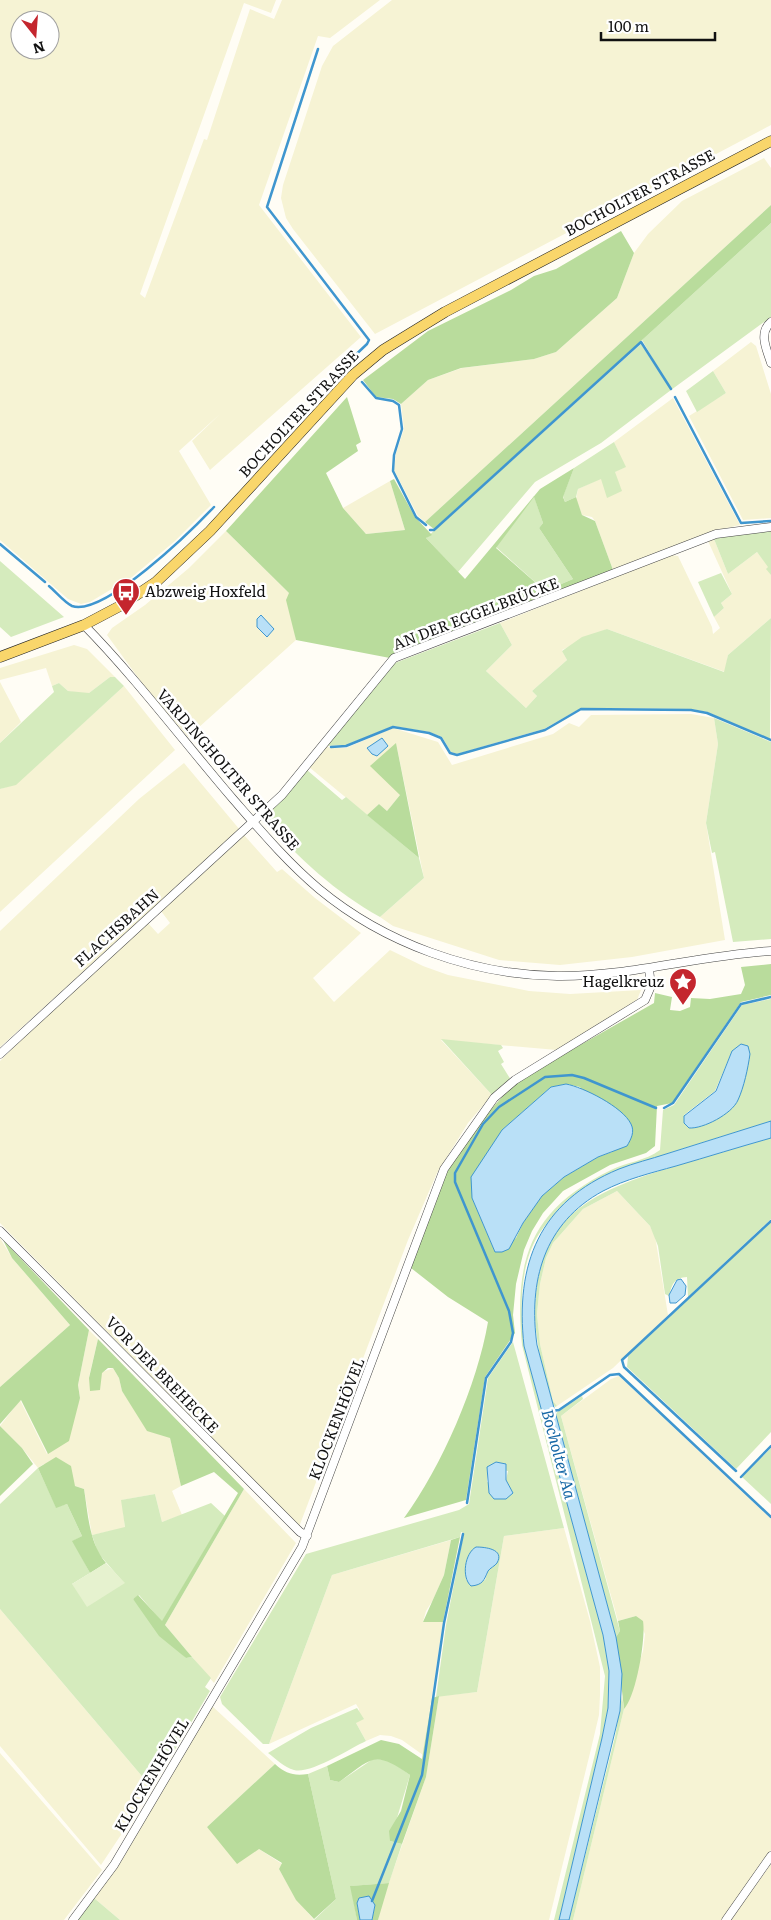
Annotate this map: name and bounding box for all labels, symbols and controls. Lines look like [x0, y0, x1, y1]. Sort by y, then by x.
north arrow [10, 10, 60, 60]
scale bar [601, 10, 715, 42]
text: 100 m [608, 14, 649, 37]
text: N [30, 37, 48, 60]
street label: BOCHOLTER STRASSE [560, 142, 718, 241]
street label: BOCHOLTER STRASSE [232, 344, 363, 482]
street label: AN DER EGGELBRÜCKE [389, 570, 562, 655]
bus stop icon: Abzweig Hoxfeld [111, 577, 141, 616]
place label: Abzweig Hoxfeld [145, 579, 266, 602]
street label: VARDINGHOLTER STRASSE [152, 683, 306, 855]
street label: FLACHSBAHN [68, 882, 164, 971]
place icon: Hagelkreuz [668, 967, 698, 1006]
place label: Hagelkreuz [582, 969, 664, 992]
street label: VOR DER BREHECKE [101, 1310, 225, 1438]
street label: KLOCKENHÖVEL [302, 1354, 370, 1483]
water label: Bocholter Aa [536, 1406, 584, 1502]
street label: KLOCKENHÖVEL [107, 1713, 194, 1836]

